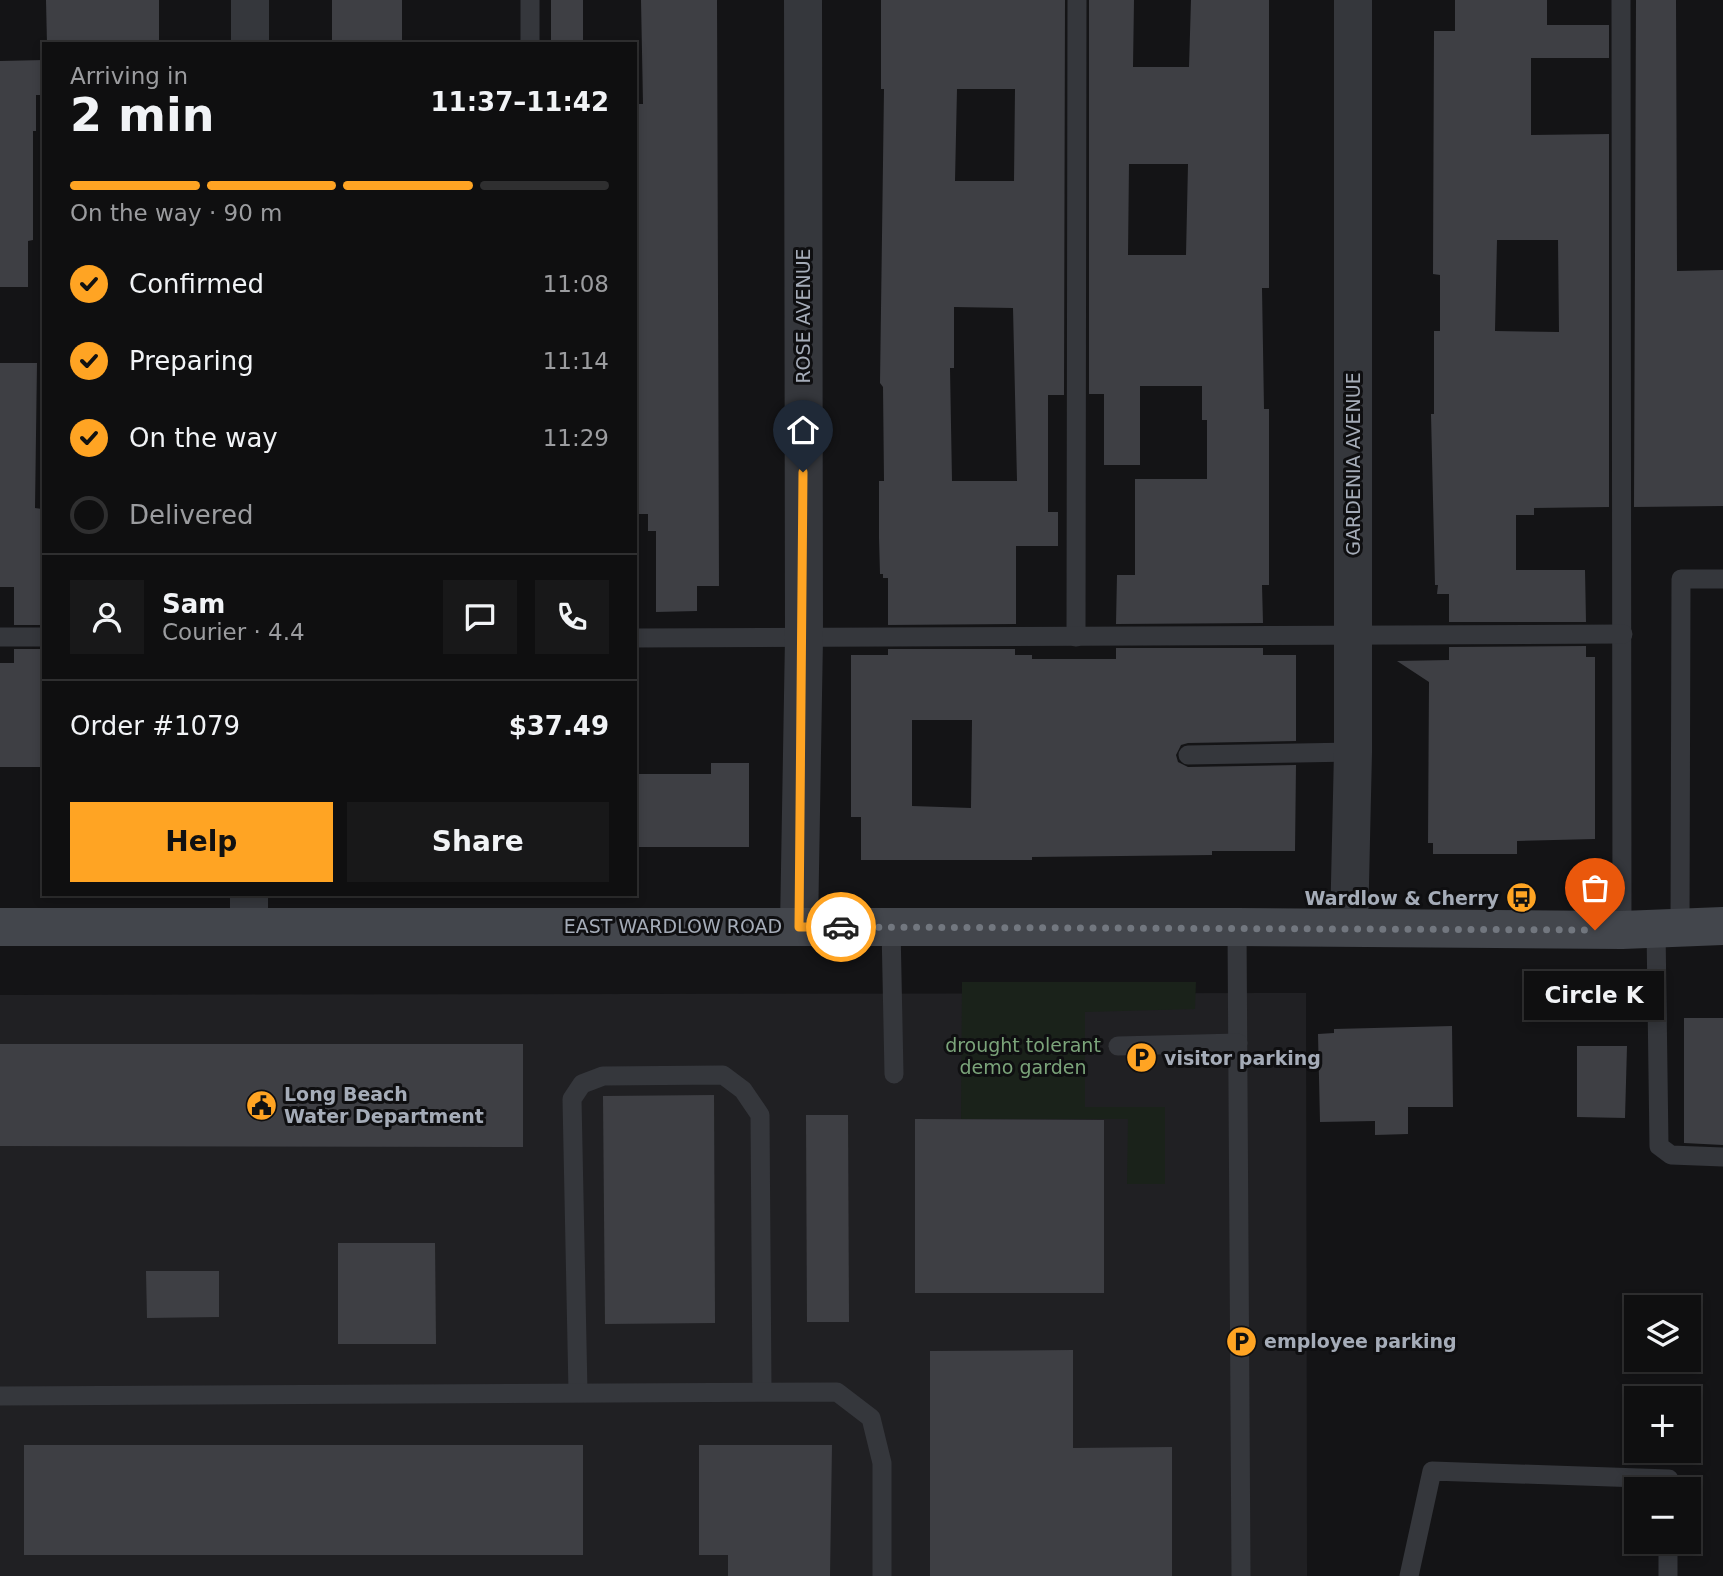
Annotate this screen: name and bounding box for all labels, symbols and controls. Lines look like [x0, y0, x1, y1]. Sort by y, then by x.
text: Arriving in [70, 63, 188, 89]
text: 11:37–11:42 [430, 87, 609, 117]
text: 2 min [70, 88, 214, 142]
text: On the way · 90 m [70, 200, 282, 226]
street label: ROSE AVENUE [792, 248, 814, 384]
icon: check [70, 265, 108, 303]
text: Confirmed [129, 269, 264, 299]
text: 11:08 [543, 271, 609, 297]
icon: check [70, 342, 108, 380]
text: Preparing [129, 346, 254, 376]
text: 11:14 [543, 348, 609, 374]
street label: GARDENIA AVENUE [1342, 372, 1364, 556]
pin [773, 400, 833, 472]
icon: home [784, 411, 822, 449]
icon: check [70, 419, 108, 457]
text: On the way [129, 423, 278, 453]
text: 11:29 [543, 425, 609, 451]
text: Delivered [129, 500, 253, 530]
button: person [70, 580, 144, 654]
button: chat [443, 580, 517, 654]
button: phone [535, 580, 609, 654]
text: Sam [162, 589, 225, 619]
text: Courier · 4.4 [162, 619, 305, 645]
text: Order #1079 [70, 711, 240, 741]
text: $37.49 [509, 711, 609, 741]
button: Help [70, 802, 333, 882]
button: Share [347, 802, 609, 882]
pin [1565, 858, 1625, 930]
icon: bag [1576, 869, 1614, 907]
bus stop icon: Wardlow & Cherry [1505, 881, 1539, 915]
place label: Wardlow & Cherry [1305, 887, 1500, 909]
courier [806, 892, 876, 962]
icon: car [822, 908, 860, 946]
street label: EAST WARDLOW ROAD [564, 915, 782, 937]
callout: Circle K [1525, 972, 1665, 1021]
text: Circle K [1544, 982, 1644, 1008]
park label: drought tolerant demo garden [945, 1034, 1101, 1078]
parking icon: visitor parking [1124, 1041, 1158, 1075]
place label: visitor parking [1164, 1047, 1321, 1069]
place label: Long Beach Water Department [284, 1083, 484, 1127]
public building icon: Long Beach Water Department [244, 1088, 278, 1122]
map controls [1624, 1295, 1701, 1554]
button: layers [1624, 1295, 1701, 1372]
parking icon: employee parking [1224, 1324, 1258, 1358]
place label: employee parking [1264, 1330, 1457, 1352]
button: + [1624, 1386, 1701, 1463]
button: − [1624, 1477, 1701, 1554]

